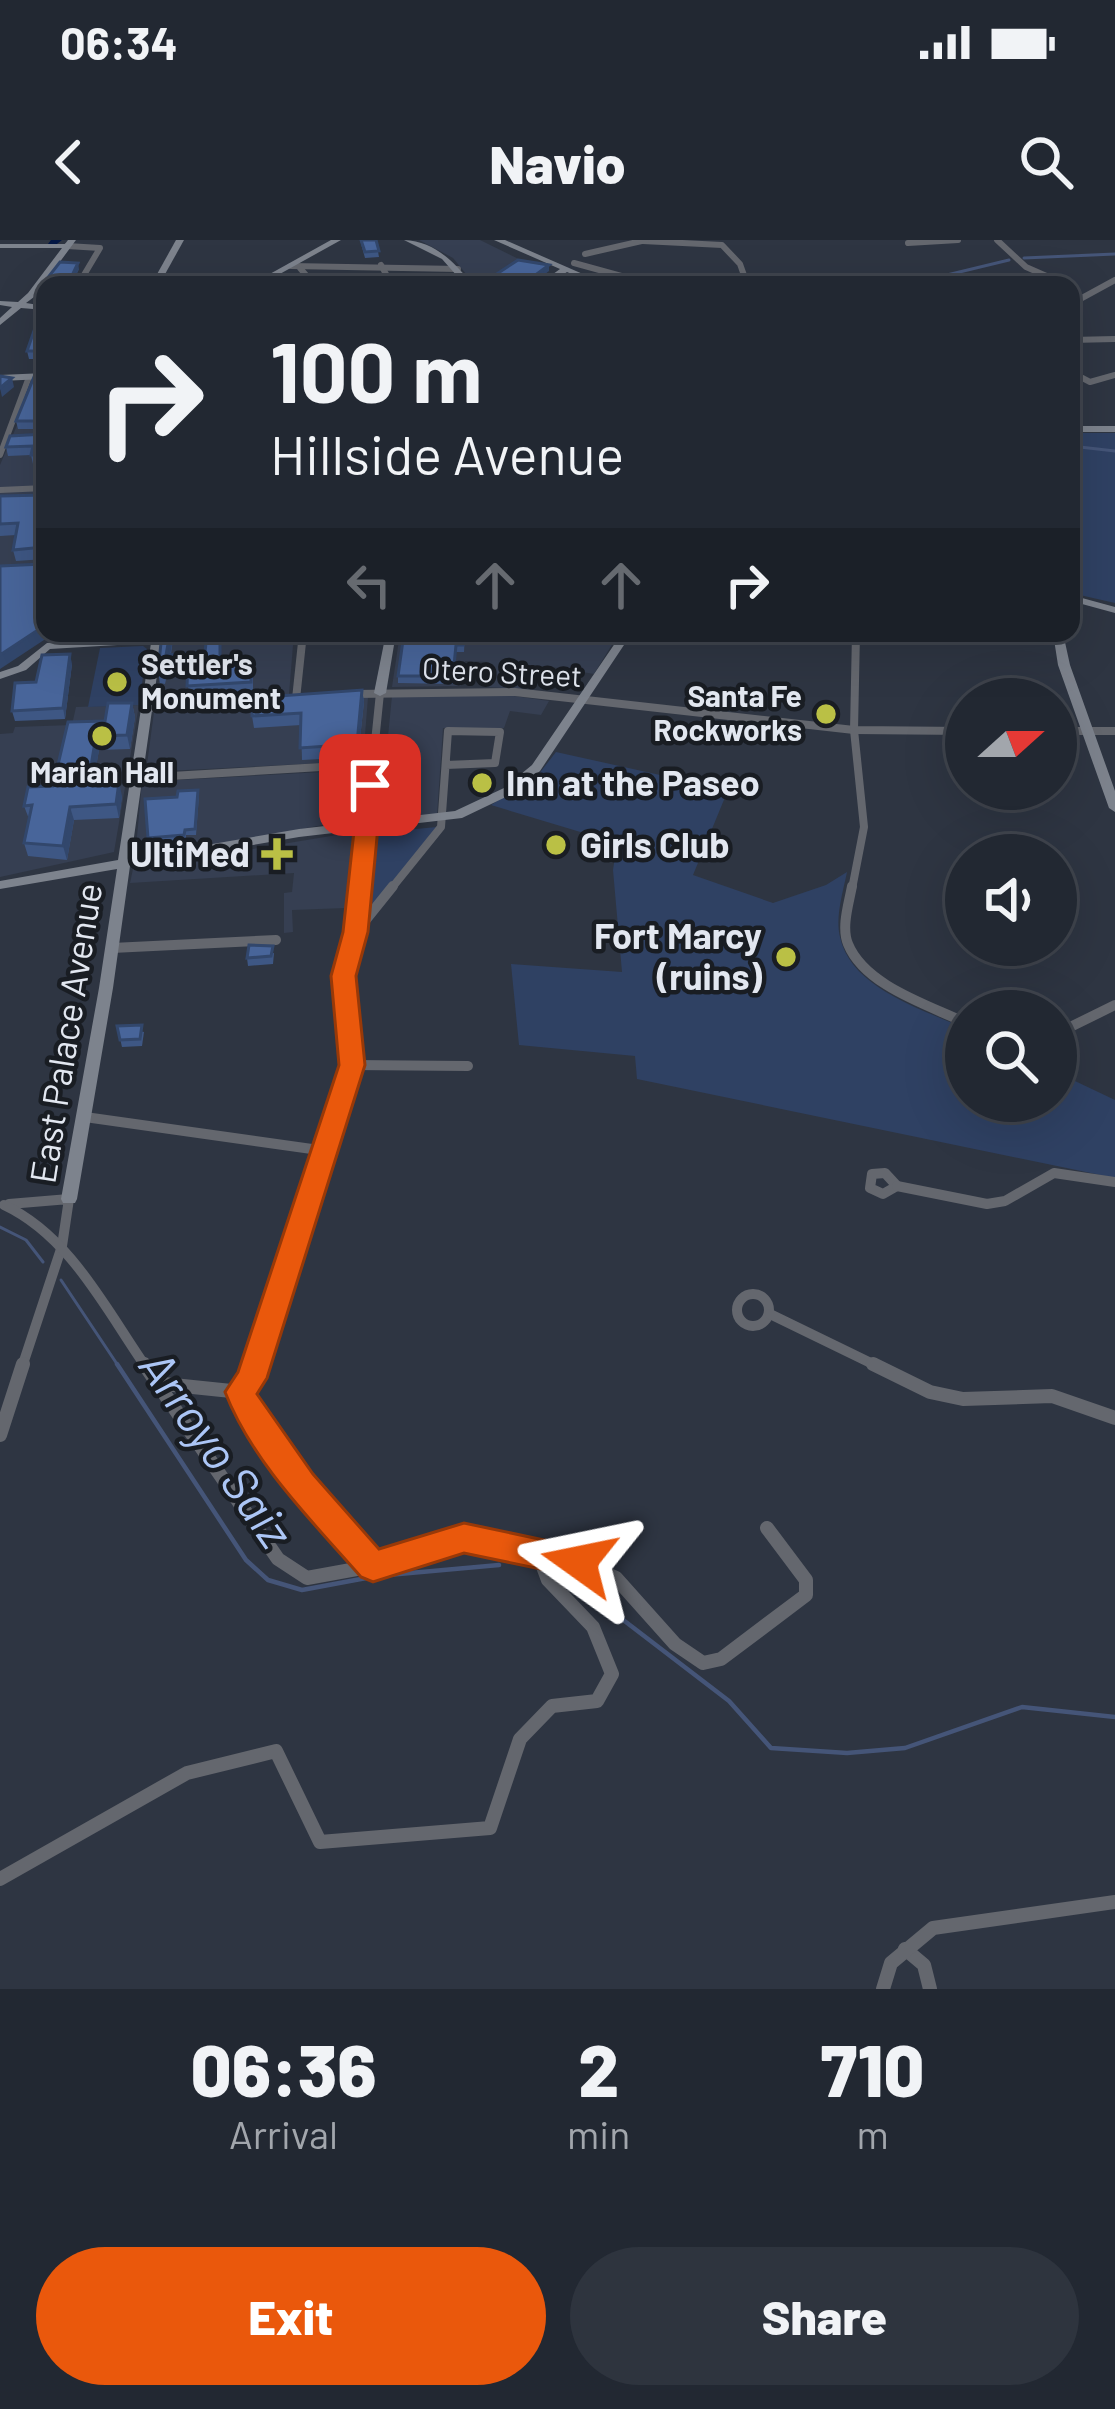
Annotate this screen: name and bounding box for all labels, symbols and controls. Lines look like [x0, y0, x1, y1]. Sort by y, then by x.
text: 06:34 [60, 15, 178, 69]
icon: back [36, 129, 102, 195]
icon: search [1013, 129, 1079, 195]
text: Navio [489, 130, 626, 195]
text: 100 m [270, 319, 482, 420]
icon: right [72, 324, 228, 480]
text: Hillside Avenue [270, 421, 624, 486]
icon: left [336, 552, 402, 618]
icon: ahead [462, 552, 528, 618]
icon: ahead [588, 552, 654, 618]
icon: right [714, 552, 780, 618]
place label: Settler's Monument [141, 645, 281, 715]
street label: Otero Street [421, 649, 583, 693]
marker: Settler's Monument [104, 669, 130, 695]
place label: Santa Fe Rockworks [654, 677, 802, 747]
north arrow [945, 678, 1077, 810]
map controls [945, 678, 1077, 1122]
marker: Santa Fe Rockworks [813, 701, 839, 727]
marker: Marian Hall [89, 723, 115, 749]
pin [319, 734, 421, 836]
icon: arrive [337, 752, 403, 818]
place label: Marian Hall [30, 753, 174, 789]
place label: Inn at the Paseo [506, 760, 760, 803]
marker: Inn at the Paseo [469, 770, 495, 796]
place label: Girls Club [580, 822, 730, 865]
place label: UltiMed [130, 831, 250, 874]
marker: Girls Club [543, 832, 569, 858]
button: sound [945, 834, 1077, 966]
marker: UltiMed [261, 838, 293, 870]
street label: East Palace Avenue [20, 880, 109, 1186]
place label: Fort Marcy (ruins) [594, 913, 763, 997]
marker: Fort Marcy (ruins) [773, 944, 799, 970]
button: search [945, 990, 1077, 1122]
water label: Arroyo Saiz [129, 1338, 307, 1558]
position arrow [516, 1499, 642, 1625]
text: 06:36 [191, 2025, 376, 2111]
text: 2 [578, 2025, 619, 2111]
text: 710 [821, 2025, 924, 2111]
text: Arrival [229, 2110, 338, 2157]
text: min [567, 2110, 630, 2157]
text: m [857, 2110, 889, 2157]
button: Exit [36, 2247, 546, 2385]
button: Share [570, 2247, 1079, 2385]

